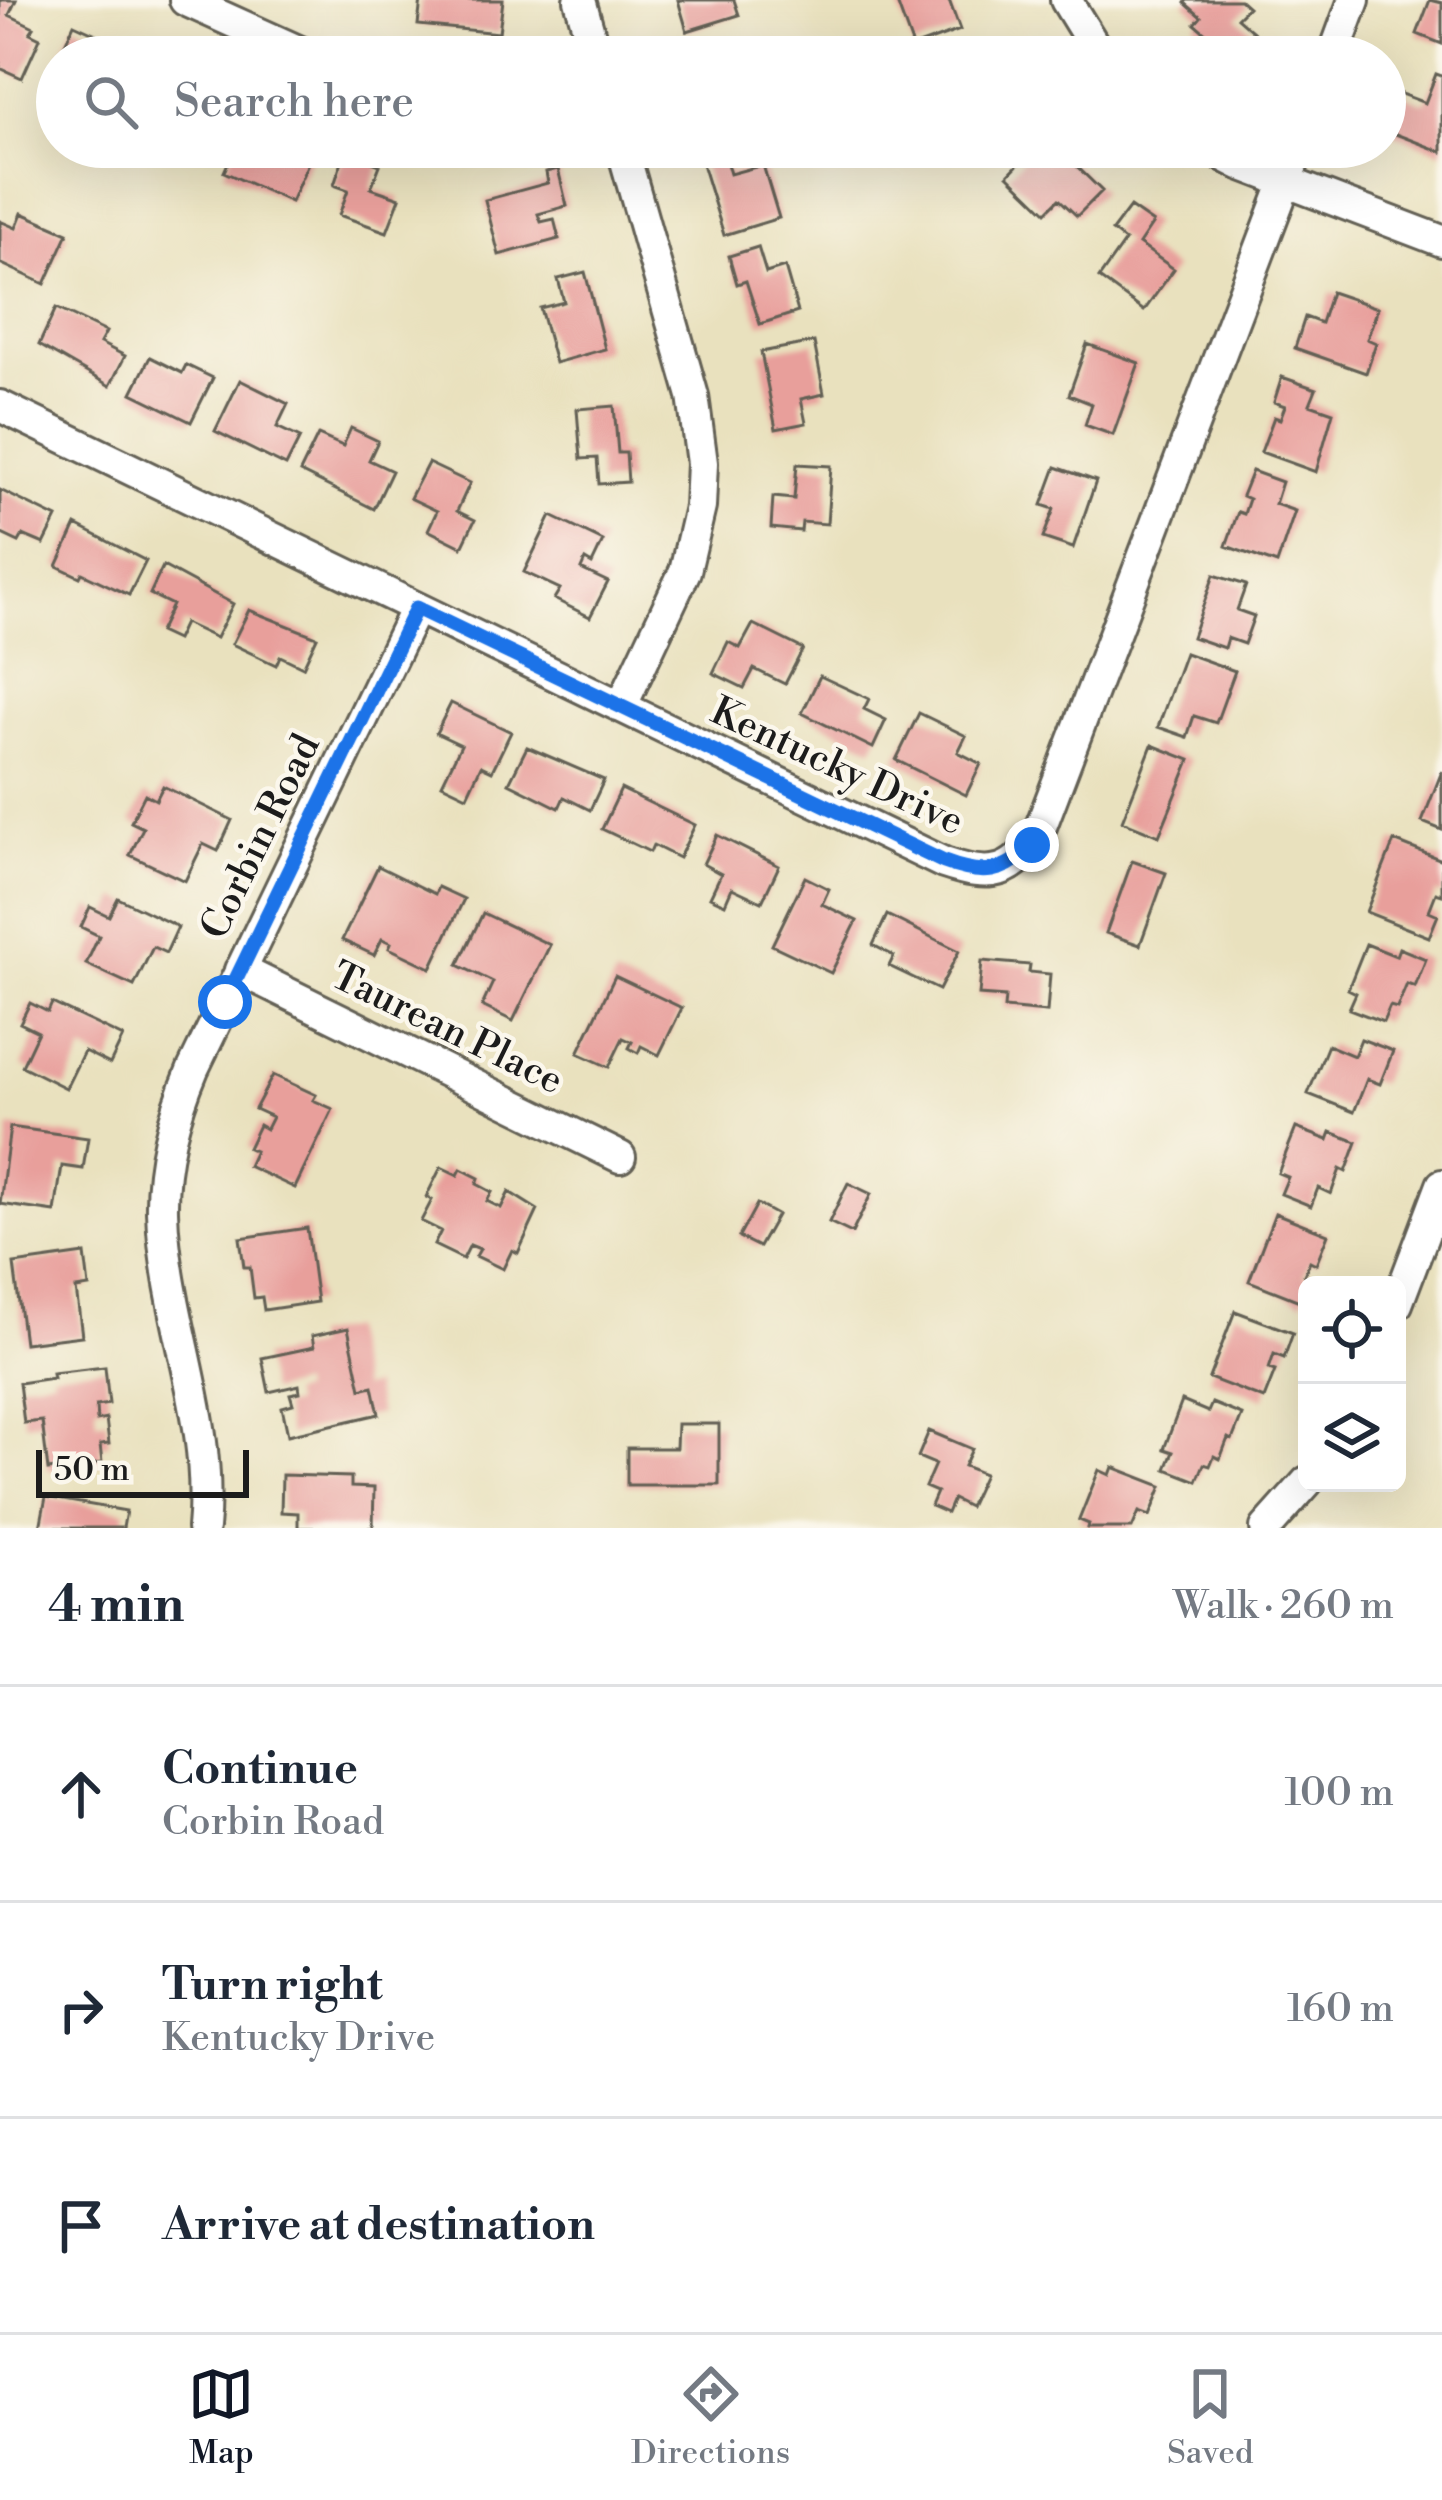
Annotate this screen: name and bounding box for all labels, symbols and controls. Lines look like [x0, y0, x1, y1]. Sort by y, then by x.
search box [36, 36, 1406, 168]
icon: search [78, 69, 144, 135]
text: Search here [174, 74, 414, 131]
street label: Kentucky Drive [703, 687, 971, 847]
street label: Corbin Road [190, 726, 332, 948]
route end [1005, 818, 1059, 872]
street label: Taurean Place [323, 952, 571, 1106]
route start [198, 975, 252, 1029]
map controls [1298, 1276, 1406, 1492]
button: locate [1298, 1276, 1406, 1384]
button: layers [1298, 1384, 1406, 1492]
scale bar [36, 1444, 249, 1497]
text: 50 m [54, 1450, 130, 1491]
text: 4 min [48, 1574, 184, 1638]
text: Walk · 260 m [1173, 1582, 1394, 1631]
text: Continue [162, 1741, 358, 1798]
icon: ahead [48, 1761, 114, 1827]
text: 100 m [1285, 1769, 1394, 1818]
text: Corbin Road [162, 1798, 384, 1847]
text: Turn right [162, 1957, 383, 2014]
icon: right [48, 1977, 114, 2043]
text: 160 m [1287, 1985, 1394, 2034]
text: Kentucky Drive [162, 2014, 435, 2063]
icon: arrive [48, 2193, 114, 2259]
text: Arrive at destination [162, 2197, 595, 2254]
tab: Map [188, 2361, 254, 2474]
tab: Directions [631, 2361, 790, 2474]
tab: Saved [1167, 2361, 1254, 2474]

